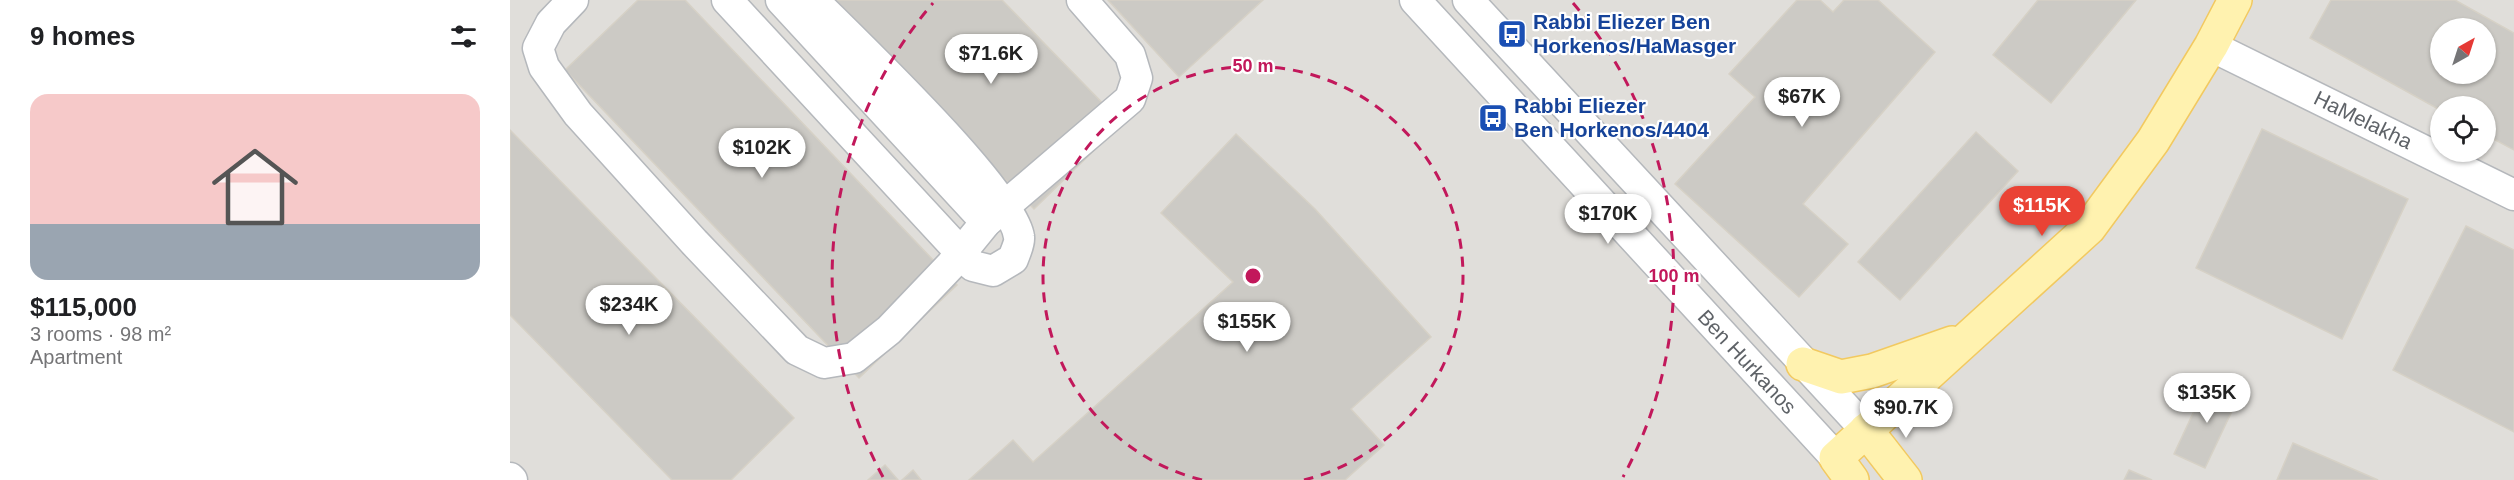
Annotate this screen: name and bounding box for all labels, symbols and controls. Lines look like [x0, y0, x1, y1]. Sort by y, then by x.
place label: Rabbi Eliezer Ben Horkenos/HaMasger [1533, 10, 1736, 57]
bus stop icon: Rabbi Eliezer Ben Horkenos/HaMasger [1496, 18, 1528, 50]
north arrow [2430, 18, 2496, 84]
map controls [2430, 18, 2496, 162]
icon: filters [447, 20, 480, 53]
text: 9 homes [30, 21, 136, 51]
pin: $71.6K [942, 34, 1040, 85]
text: $71.6K [959, 42, 1023, 64]
text: 50 m [1232, 56, 1274, 76]
pin: $67K [1766, 77, 1838, 128]
text: $67K [1778, 85, 1826, 107]
street label: HaMelakha [2310, 86, 2416, 153]
place label: Rabbi Eliezer Ben Horkenos/4404 [1514, 94, 1709, 141]
button: locate [2430, 96, 2496, 162]
bus stop icon: Rabbi Eliezer Ben Horkenos/4404 [1477, 102, 1509, 134]
pin: $102K [720, 128, 804, 179]
icon: home [201, 133, 309, 241]
text: $102K [733, 136, 791, 158]
pin: $115K [2000, 186, 2084, 237]
pin: $170K [1566, 194, 1650, 245]
text: $115K [2013, 194, 2071, 216]
text: $170K [1579, 202, 1637, 224]
centre of rings [1243, 266, 1263, 286]
text: 100 m [1648, 266, 1700, 286]
pin: $234K [587, 285, 671, 336]
text: $115,000 [30, 292, 137, 322]
text: $234K [600, 293, 658, 315]
pin: $155K [1205, 302, 1289, 353]
street label: Ben Hurkanos [1694, 305, 1801, 418]
text: $155K [1218, 310, 1276, 332]
text: 3 rooms · 98 m² [30, 323, 171, 345]
text: Apartment [30, 346, 122, 368]
pin: $135K [2165, 373, 2249, 424]
text: $135K [2178, 381, 2236, 403]
pin: $90.7K [1857, 388, 1955, 439]
text: $90.7K [1874, 396, 1938, 418]

